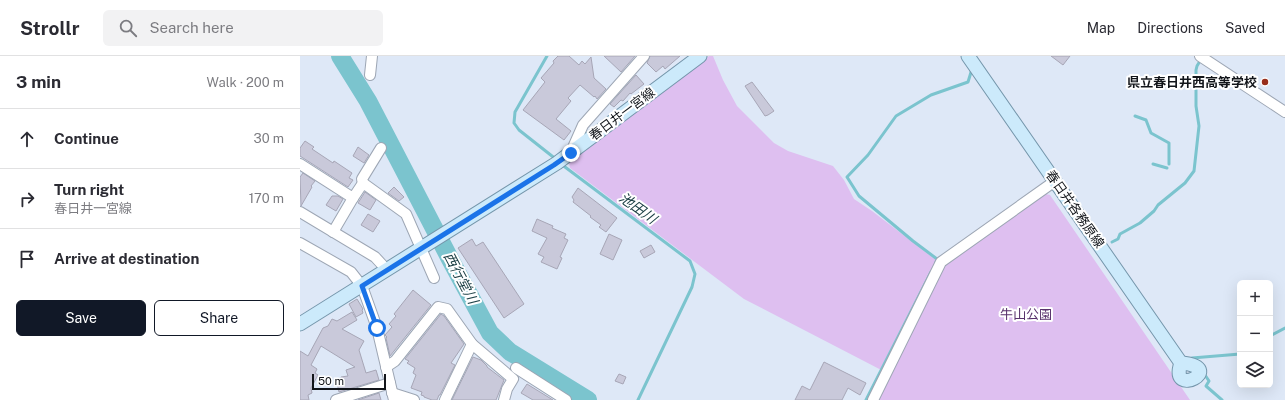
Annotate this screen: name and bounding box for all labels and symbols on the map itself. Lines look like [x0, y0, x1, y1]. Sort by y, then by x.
place label: 県立春日井西高等学校 [1127, 75, 1257, 90]
marker: 県立春日井西高等学校 [1260, 77, 1270, 87]
street label: 春日井一宮線 [586, 85, 658, 143]
route end [562, 144, 580, 162]
street label: 春日井各務原線 [1043, 167, 1107, 251]
water label: 池田川 [616, 189, 661, 228]
water label: 西行堂川 [441, 250, 482, 308]
park label: 牛山公園 [1000, 307, 1052, 322]
route start [368, 319, 386, 337]
scale bar [312, 372, 386, 391]

